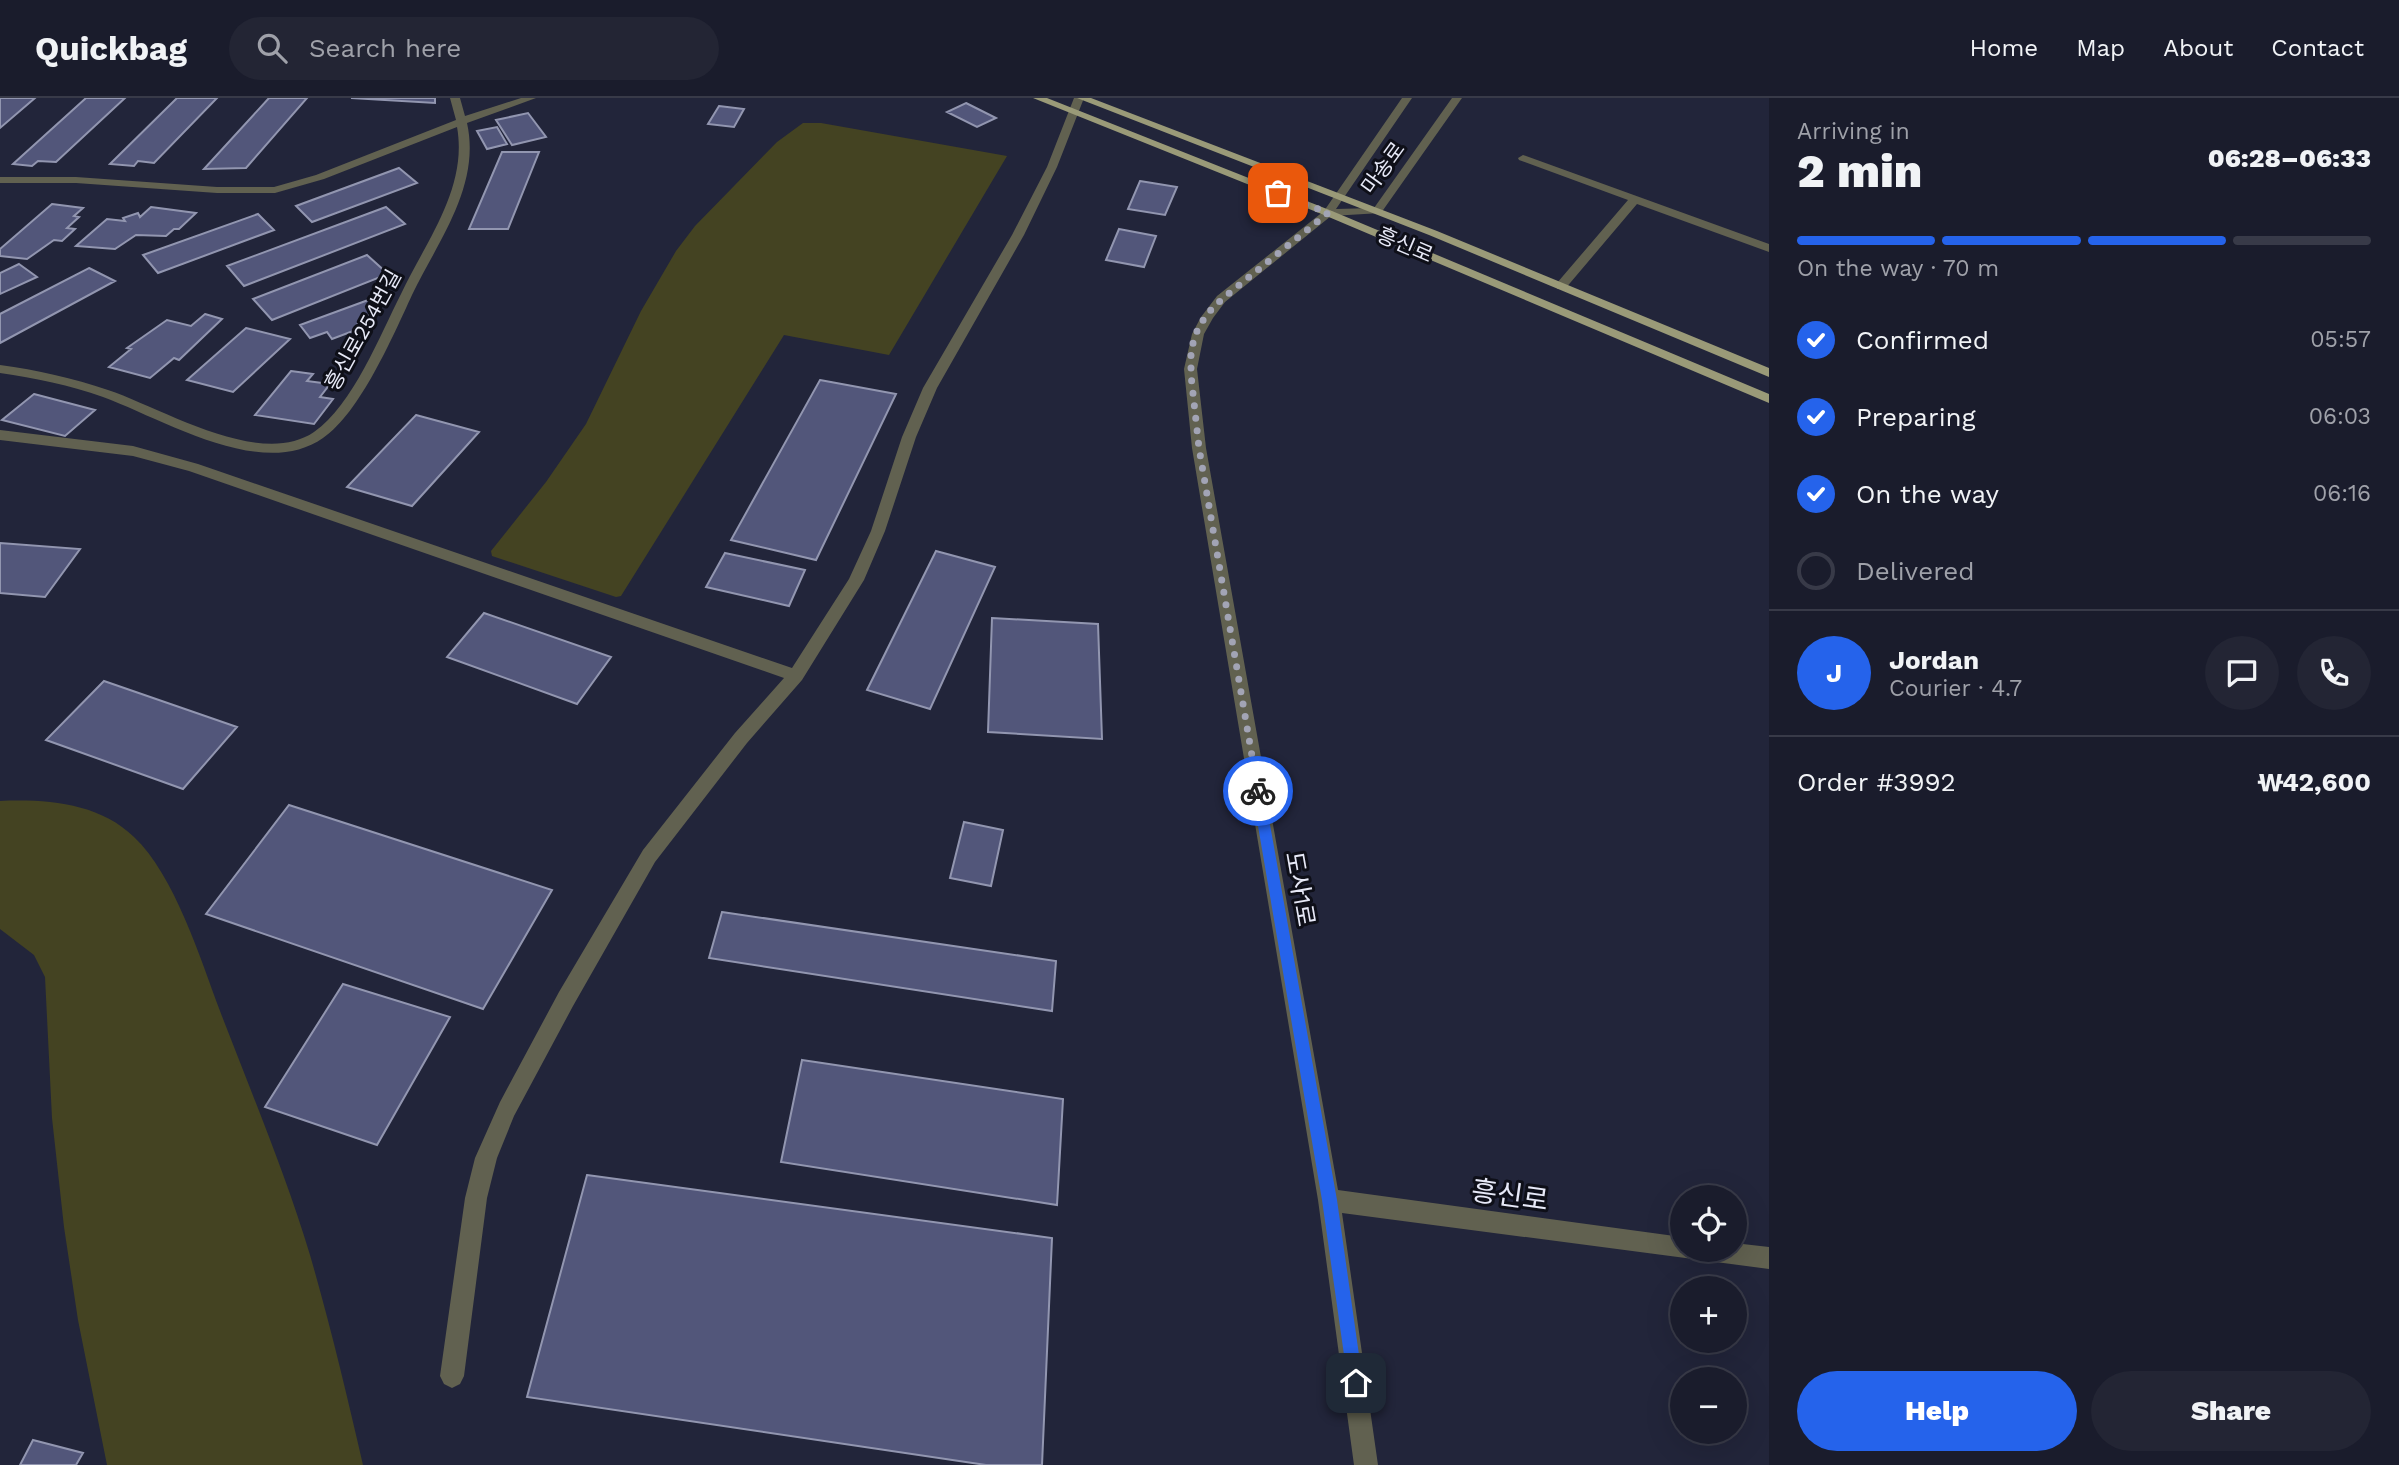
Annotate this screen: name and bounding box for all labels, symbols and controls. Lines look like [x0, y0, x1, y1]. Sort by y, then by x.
search box [229, 17, 719, 80]
text: Quickbag [35, 29, 187, 68]
icon: search [253, 29, 291, 67]
text: Search here [309, 33, 461, 63]
text: Home [1970, 34, 2038, 62]
text: Map [2076, 34, 2125, 62]
text: About [2163, 34, 2233, 62]
text: Contact [2271, 34, 2364, 62]
text: Arriving in [1797, 118, 1910, 145]
street label: 마송로 [1355, 137, 1410, 199]
text: 06:28–06:33 [2208, 143, 2371, 173]
text: 2 min [1797, 144, 1922, 198]
pin [1248, 163, 1308, 223]
icon: bag [1259, 174, 1297, 212]
street label: 흥신로 [1374, 222, 1437, 267]
text: On the way · 70 m [1797, 255, 1999, 282]
street label: 흥신로254번길 [319, 265, 406, 394]
icon: check [1797, 321, 1835, 359]
text: Confirmed [1856, 325, 1989, 355]
text: 05:57 [2310, 326, 2371, 353]
icon: check [1797, 398, 1835, 436]
text: Preparing [1856, 402, 1976, 432]
text: 06:03 [2309, 403, 2371, 430]
icon: check [1797, 475, 1835, 513]
text: On the way [1856, 479, 1999, 509]
text: 06:16 [2313, 480, 2371, 507]
text: Delivered [1856, 556, 1975, 586]
button: chat [2205, 636, 2279, 710]
button: phone [2297, 636, 2371, 710]
text: Jordan [1889, 645, 1979, 675]
text: J [1826, 658, 1842, 688]
text: Courier · 4.7 [1889, 675, 2022, 702]
courier [1223, 756, 1293, 826]
text: Order #3992 [1797, 767, 1956, 797]
text: ₩42,600 [2257, 767, 2371, 797]
icon: bike [1239, 772, 1277, 810]
street label: 도사1로 [1280, 849, 1320, 929]
street label: 흥신로 [1469, 1174, 1550, 1217]
map controls [1670, 1185, 1747, 1444]
button: locate [1670, 1185, 1747, 1262]
button: + [1670, 1276, 1747, 1353]
pin [1326, 1353, 1386, 1413]
icon: home [1337, 1364, 1375, 1402]
button: − [1670, 1367, 1747, 1444]
button: Help [1797, 1371, 2077, 1451]
button: Share [2091, 1371, 2371, 1451]

